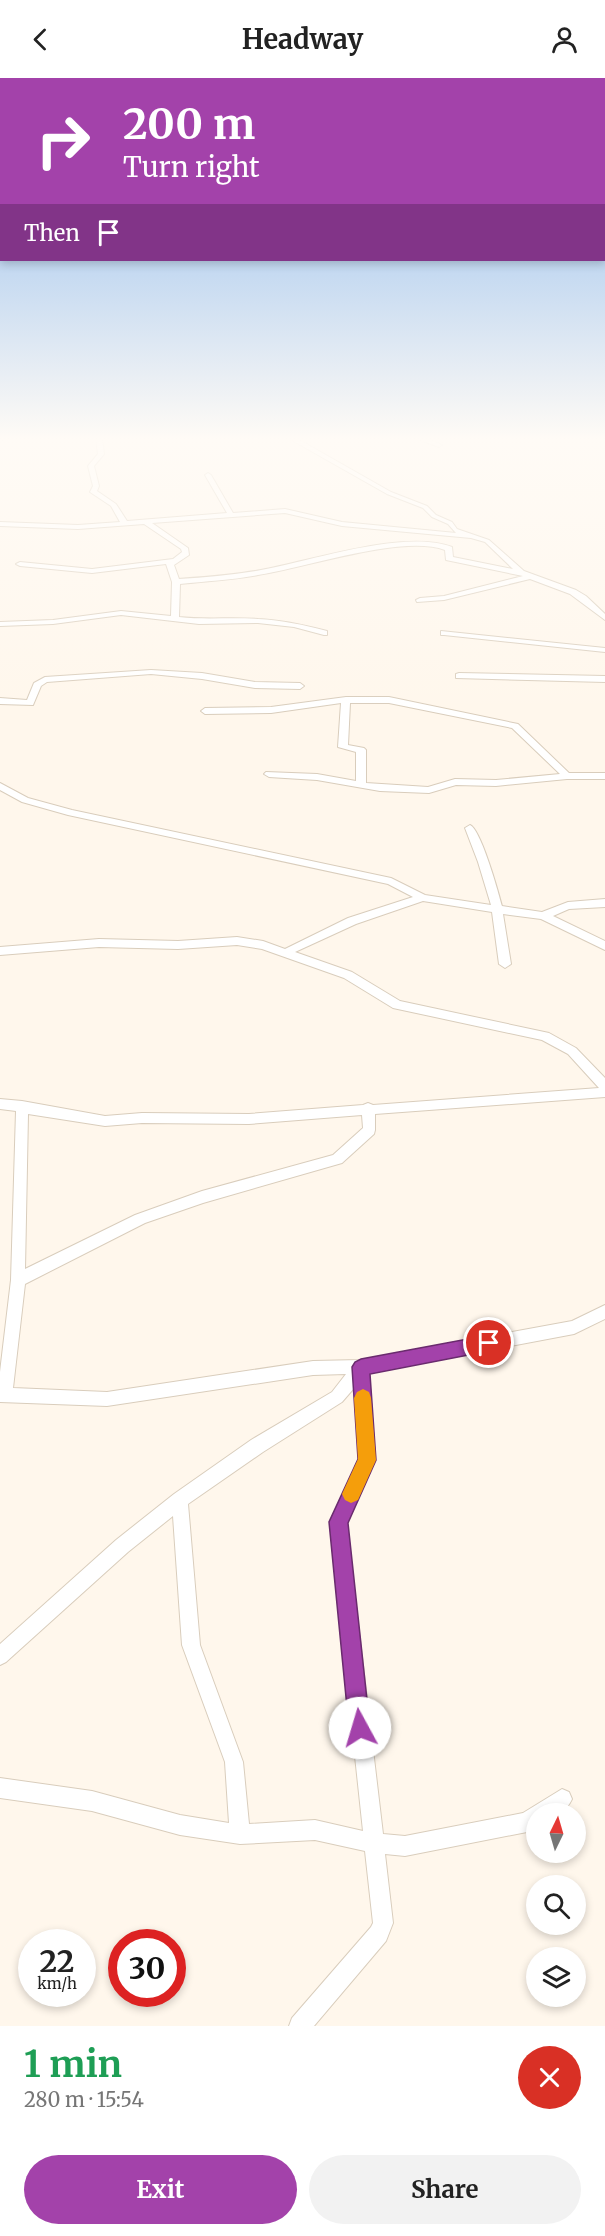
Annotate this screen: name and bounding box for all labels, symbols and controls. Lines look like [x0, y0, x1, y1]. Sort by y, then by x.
text: Headway [242, 22, 363, 56]
icon: back [24, 23, 57, 56]
icon: person [548, 23, 581, 56]
text: 200 m [123, 98, 255, 150]
icon: right [24, 102, 102, 180]
text: Turn right [123, 150, 260, 184]
icon: arrive [92, 216, 125, 249]
text: Then [24, 219, 80, 247]
pin [463, 1317, 514, 1368]
icon: arrive [472, 1326, 505, 1359]
position arrow [328, 1696, 392, 1760]
north arrow [526, 1803, 586, 1863]
map controls [526, 1803, 586, 2007]
button: search [526, 1875, 586, 1935]
speed limit sign: 30 [108, 1929, 186, 2007]
text: 22 [40, 1942, 74, 1980]
button: layers [526, 1947, 586, 2007]
text: km/h [37, 1974, 77, 1993]
text: 1 min [24, 2042, 122, 2087]
button: close [518, 2046, 581, 2109]
text: 280 m · 15:54 [24, 2087, 144, 2112]
button: Exit [24, 2155, 297, 2224]
button: Share [309, 2155, 581, 2224]

